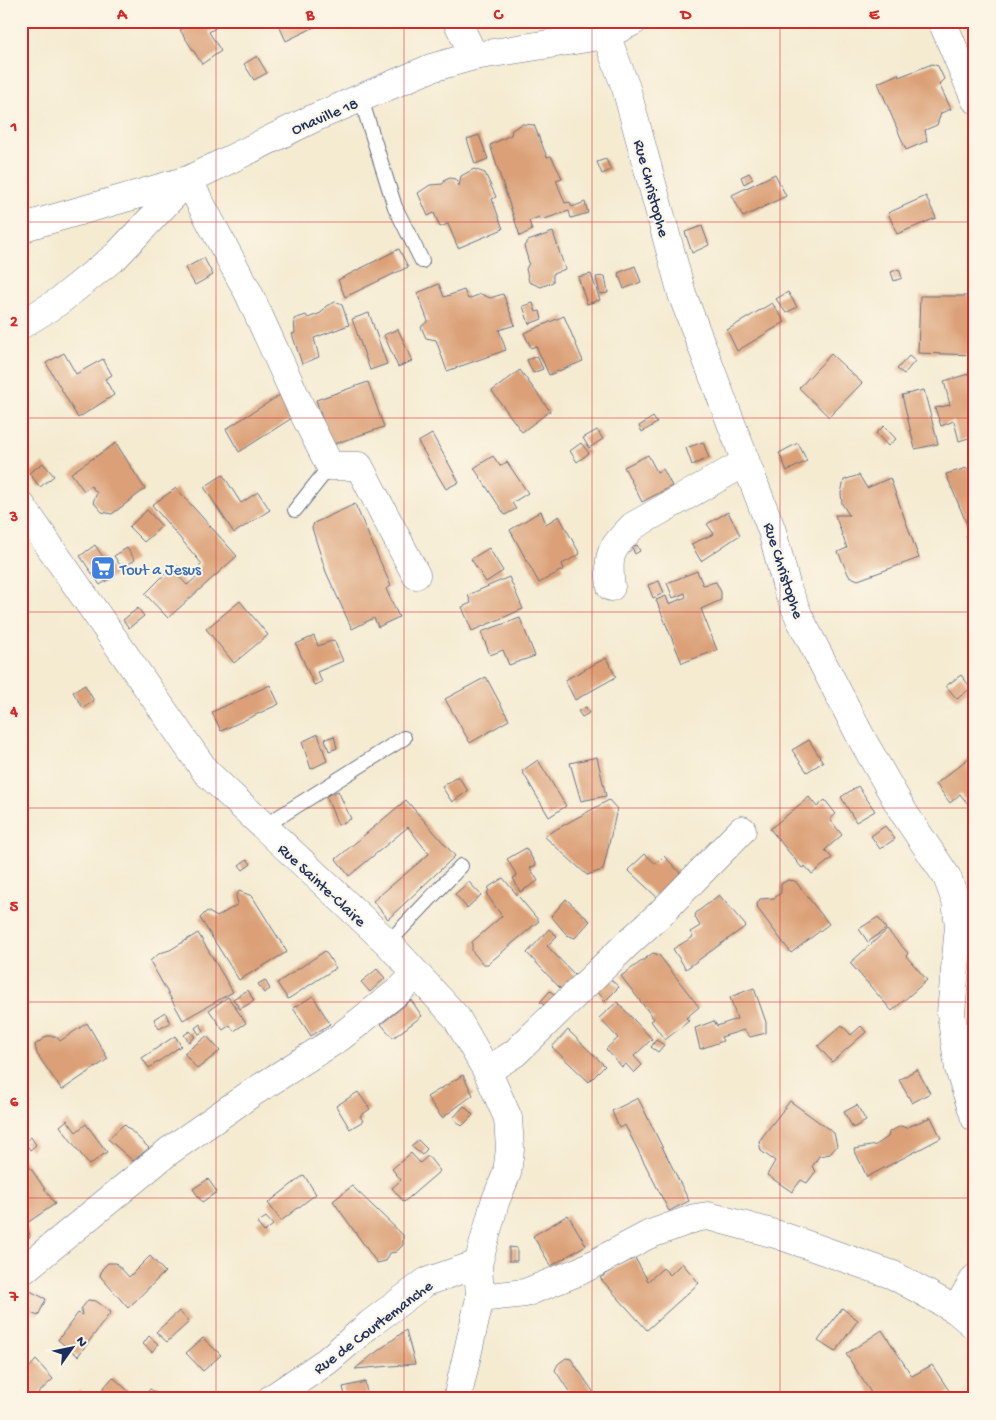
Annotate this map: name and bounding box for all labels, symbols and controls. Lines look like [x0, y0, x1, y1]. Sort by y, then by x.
text: A [116, 7, 128, 26]
text: B [305, 7, 315, 26]
text: C [493, 7, 504, 26]
text: D [679, 7, 692, 26]
text: E [869, 7, 880, 26]
street label: Onaville 18 [289, 96, 362, 141]
text: 1 [10, 119, 17, 138]
street label: Rue Christophe [628, 138, 672, 240]
text: 2 [10, 314, 18, 333]
text: 3 [9, 509, 18, 528]
street label: Rue Christophe [757, 521, 806, 622]
supermarket icon: Tout a Jesus [90, 555, 116, 581]
place label: Tout a Jesus [119, 562, 202, 581]
text: 4 [9, 704, 18, 723]
street label: Rue Sainte-Claire [273, 841, 369, 933]
text: 5 [10, 899, 19, 918]
text: 6 [10, 1094, 19, 1113]
street label: Rue de Courtemanche [311, 1277, 438, 1380]
text: 7 [9, 1289, 19, 1308]
north arrow [48, 1322, 98, 1372]
text: N [71, 1334, 90, 1351]

